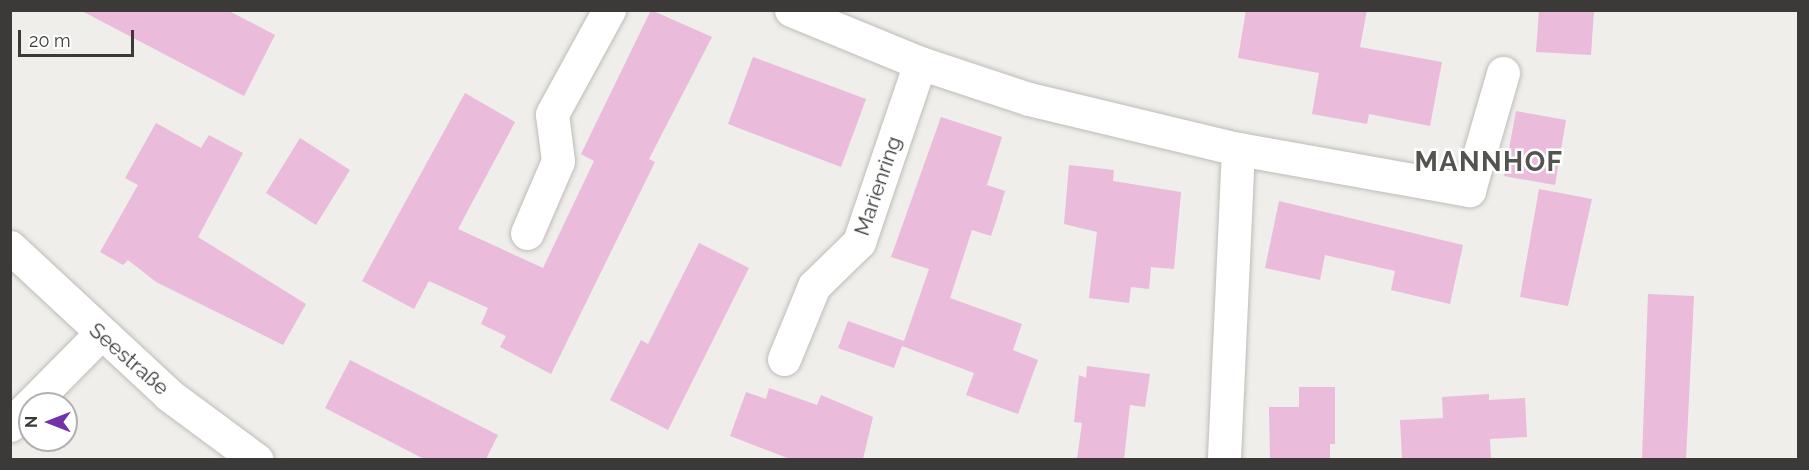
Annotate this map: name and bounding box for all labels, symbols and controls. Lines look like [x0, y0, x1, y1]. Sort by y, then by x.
scale bar [21, 18, 136, 56]
text: 20 m [29, 30, 71, 51]
street label: Marienring [849, 133, 907, 239]
district label: MANNHOF [1414, 146, 1564, 178]
street label: Seestraße [84, 318, 174, 400]
north arrow [18, 392, 78, 452]
text: N [22, 416, 41, 428]

